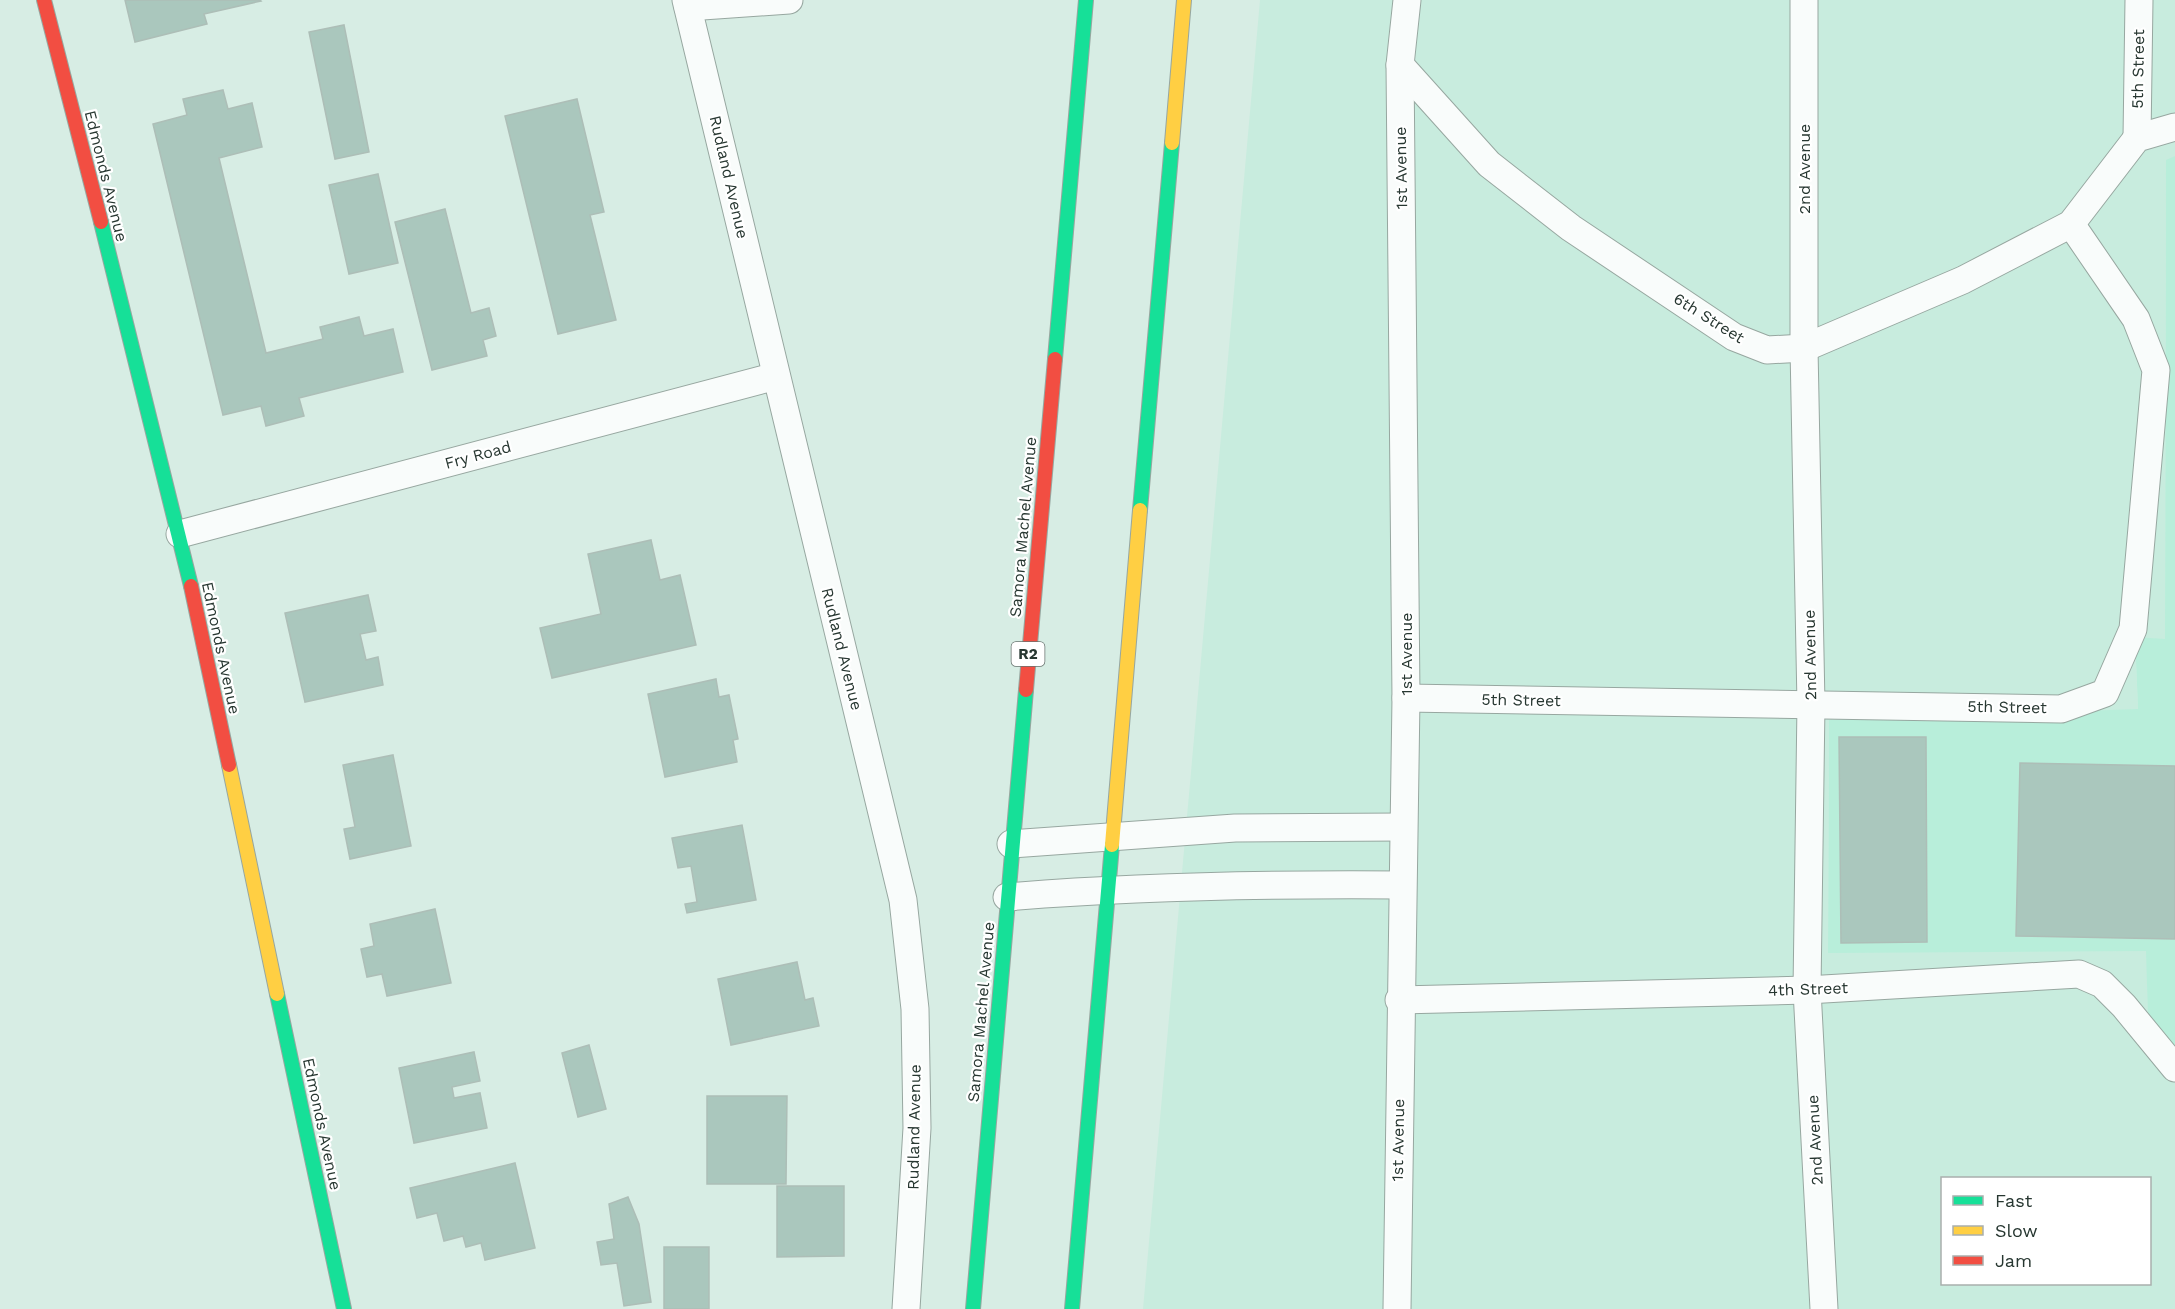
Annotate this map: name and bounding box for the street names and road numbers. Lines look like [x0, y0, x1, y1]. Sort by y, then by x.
street label: 5th Street [2128, 29, 2148, 109]
street label: Edmonds Avenue [81, 108, 131, 244]
street label: Rudland Avenue [706, 114, 752, 240]
street label: 2nd Avenue [1795, 124, 1814, 214]
street label: 1st Avenue [1391, 126, 1411, 210]
street label: 6th Street [1670, 289, 1748, 347]
street label: Samora Machel Avenue [1006, 436, 1040, 618]
street label: Fry Road [443, 437, 513, 473]
street label: Edmonds Avenue [198, 580, 244, 716]
street label: Rudland Avenue [818, 586, 866, 712]
street label: 2nd Avenue [1800, 609, 1820, 701]
street label: 1st Avenue [1397, 613, 1416, 695]
road number: R2 [1012, 642, 1044, 666]
street label: 5th Street [1481, 690, 1561, 710]
street label: 5th Street [1967, 697, 2047, 717]
street label: Samora Machel Avenue [964, 921, 998, 1103]
street label: 4th Street [1768, 978, 1849, 1000]
street label: Edmonds Avenue [299, 1056, 345, 1192]
street label: Rudland Avenue [903, 1064, 925, 1190]
street label: 2nd Avenue [1803, 1094, 1827, 1186]
street label: 1st Avenue [1388, 1098, 1408, 1182]

